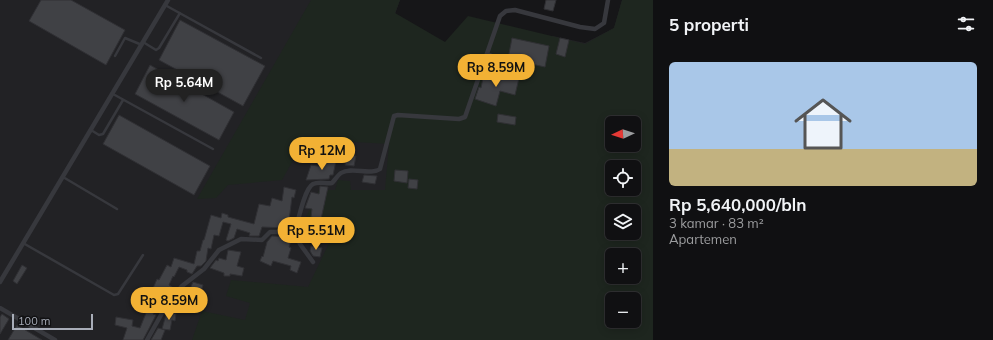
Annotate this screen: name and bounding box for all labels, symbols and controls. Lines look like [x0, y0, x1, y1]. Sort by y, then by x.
icon: filters [955, 13, 977, 35]
text: 5 properti [669, 14, 749, 35]
pin: Rp 8.59M [455, 54, 537, 88]
text: Rp 8.59M [467, 59, 525, 75]
pin: Rp 5.64M [143, 69, 225, 103]
text: Rp 5.64M [155, 74, 213, 90]
icon: home [787, 88, 859, 160]
north arrow [605, 116, 641, 152]
map controls [605, 116, 641, 328]
pin: Rp 12M [289, 137, 355, 171]
text: Rp 12M [298, 142, 346, 158]
button: locate [605, 160, 641, 196]
text: Rp 5,640,000/bln [669, 194, 807, 215]
button: layers [605, 204, 641, 240]
text: 3 kamar · 83 m² [669, 215, 764, 231]
pin: Rp 5.51M [275, 217, 357, 251]
text: Rp 5.51M [287, 222, 345, 238]
text: Apartemen [669, 231, 737, 247]
button: + [605, 248, 641, 284]
pin: Rp 8.59M [128, 287, 210, 321]
text: Rp 8.59M [140, 292, 198, 308]
button: − [605, 292, 641, 328]
scale bar [12, 312, 93, 331]
text: 100 m [18, 314, 50, 328]

